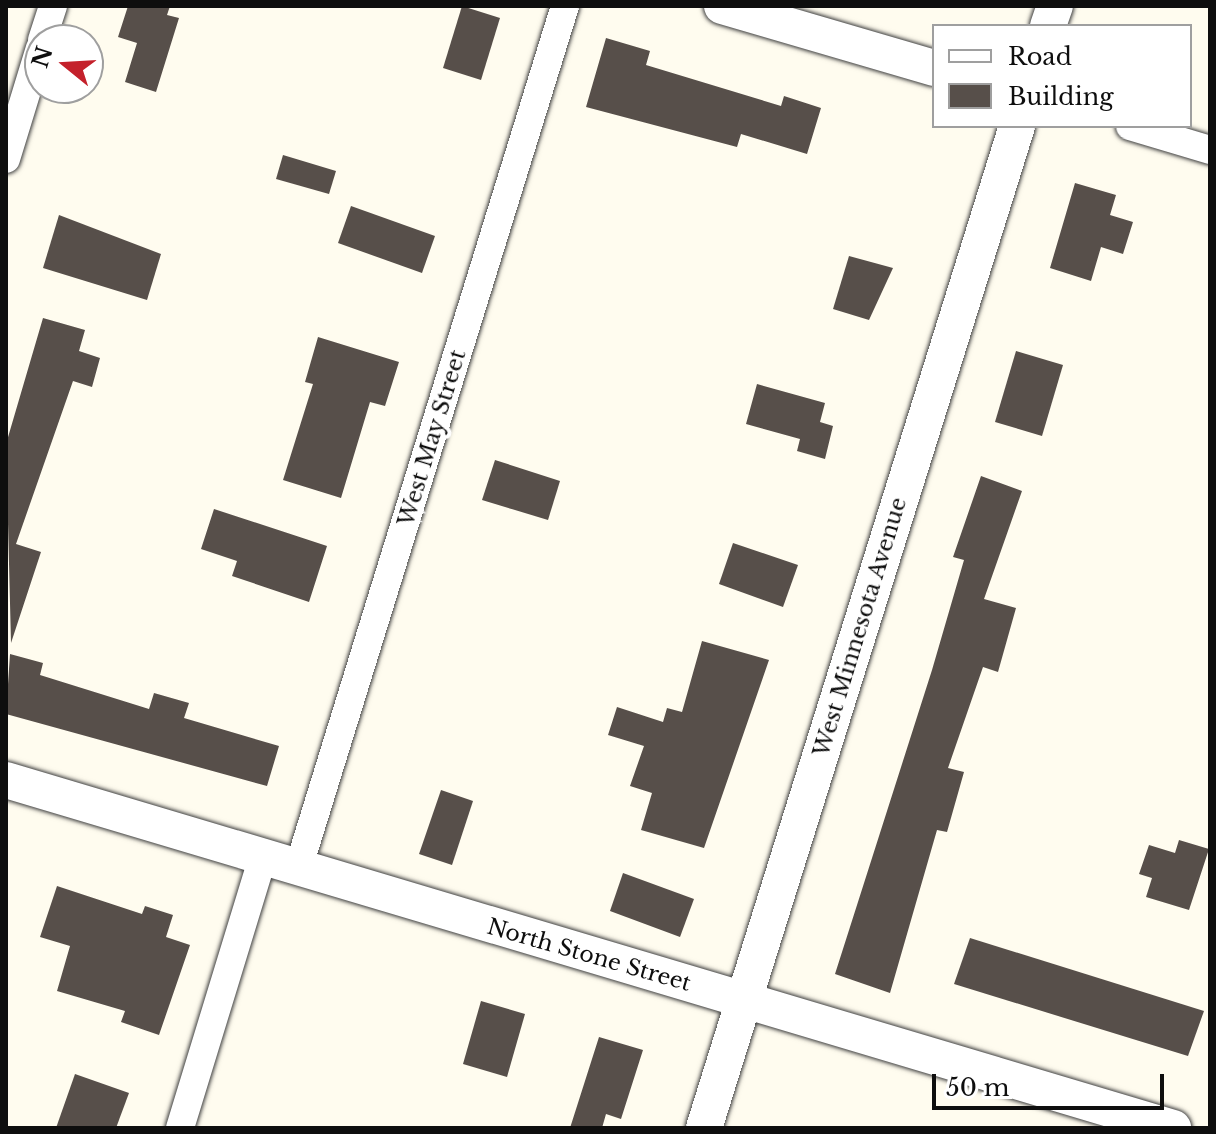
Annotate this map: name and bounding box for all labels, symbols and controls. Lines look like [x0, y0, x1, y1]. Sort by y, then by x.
north arrow [24, 24, 104, 104]
legend [932, 24, 1192, 128]
text: Road [1008, 42, 1072, 71]
text: N [27, 43, 59, 71]
text: Building [1008, 82, 1114, 111]
street label: West May Street [393, 346, 471, 530]
street label: West Minnesota Avenue [808, 494, 912, 760]
street label: North Stone Street [484, 913, 694, 997]
scale bar [936, 1058, 1168, 1108]
text: 50 m [946, 1073, 1009, 1102]

